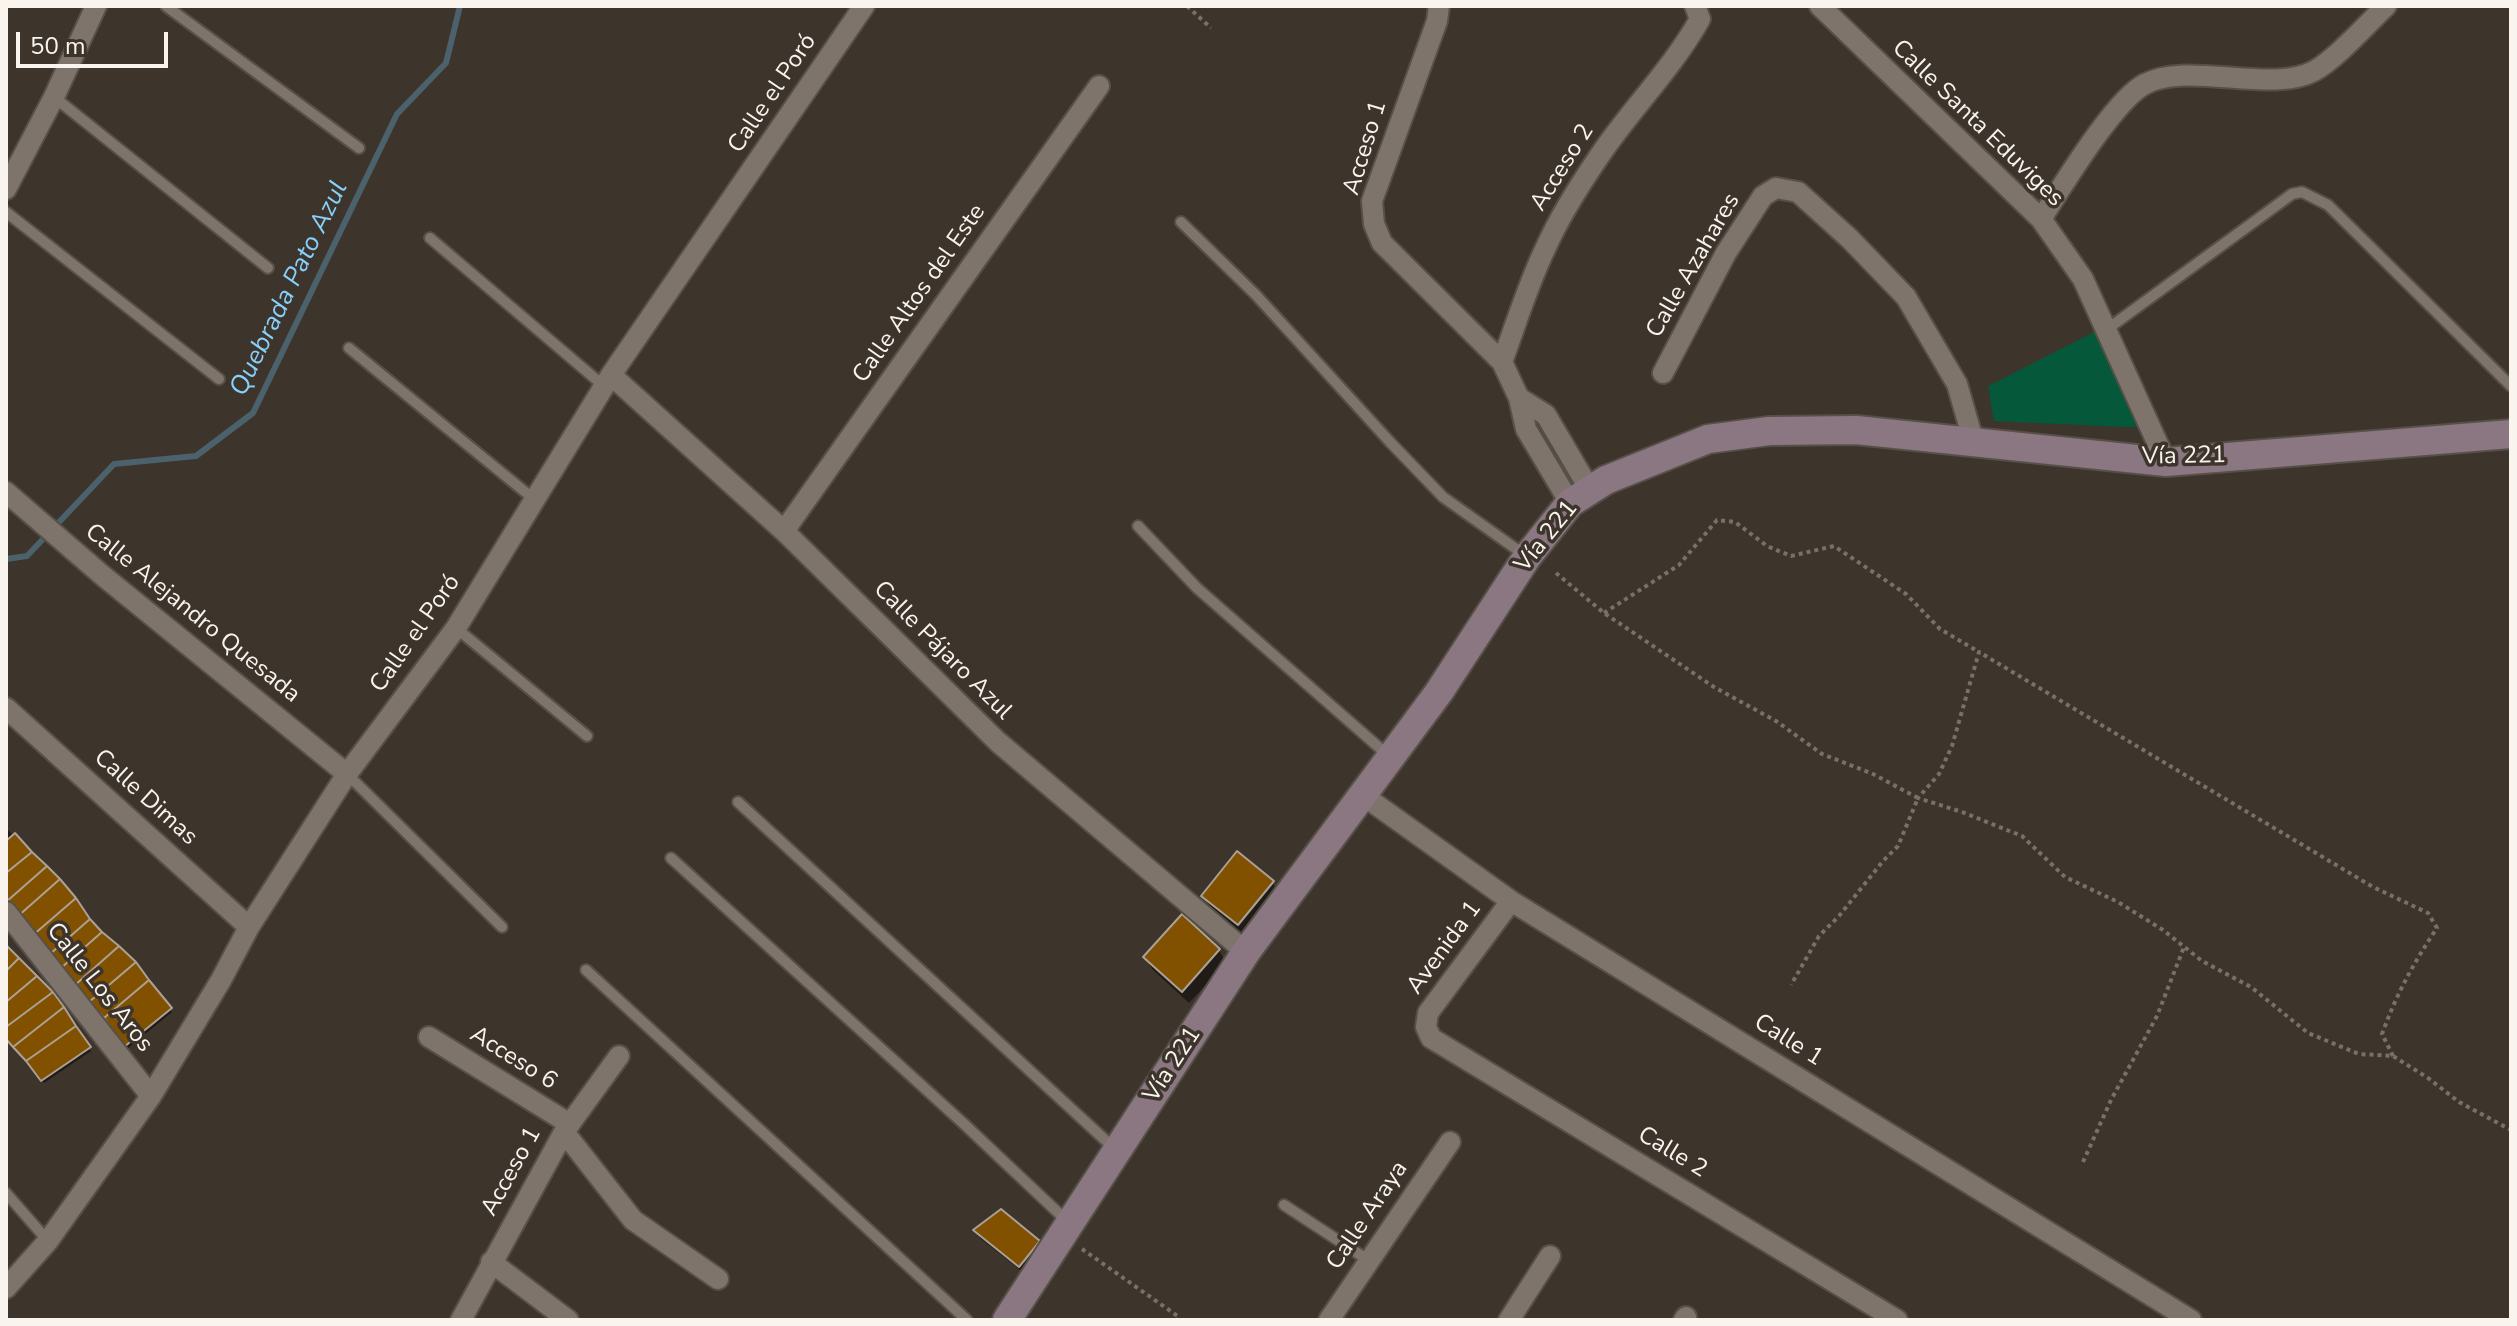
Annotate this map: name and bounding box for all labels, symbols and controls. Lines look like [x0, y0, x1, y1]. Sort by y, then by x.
scale bar [20, 16, 172, 66]
street label: Calle el Poró [723, 29, 823, 159]
text: 50 m [30, 30, 86, 62]
street label: Calle Santa Eduviges [1885, 35, 2069, 213]
street label: Acceso 1 [1338, 97, 1394, 199]
street label: Acceso 2 [1525, 119, 1601, 217]
water label: Quebrada Pato Azul [224, 177, 356, 401]
street label: Calle Azahares [1641, 189, 1747, 343]
street label: Calle Altos del Este [848, 199, 992, 389]
street label: Vía 221 [2142, 442, 2226, 472]
street label: Vía 221 [1509, 495, 1585, 579]
street label: Calle Alejandro Quesada [79, 518, 305, 710]
street label: Calle el Poró [365, 569, 467, 699]
street label: Calle Pájaro Azul [867, 576, 1017, 726]
street label: Calle Dimas [87, 744, 203, 852]
street label: Avenida 1 [1402, 896, 1488, 1000]
street label: Calle Los Aros [40, 918, 158, 1058]
street label: Calle 1 [1748, 1009, 1828, 1073]
street label: Acceso 6 [464, 1021, 562, 1097]
street label: Vía 221 [1138, 1022, 1208, 1108]
street label: Calle 2 [1632, 1121, 1712, 1185]
street label: Acceso 1 [476, 1122, 548, 1222]
street label: Calle Araya [1321, 1156, 1415, 1276]

